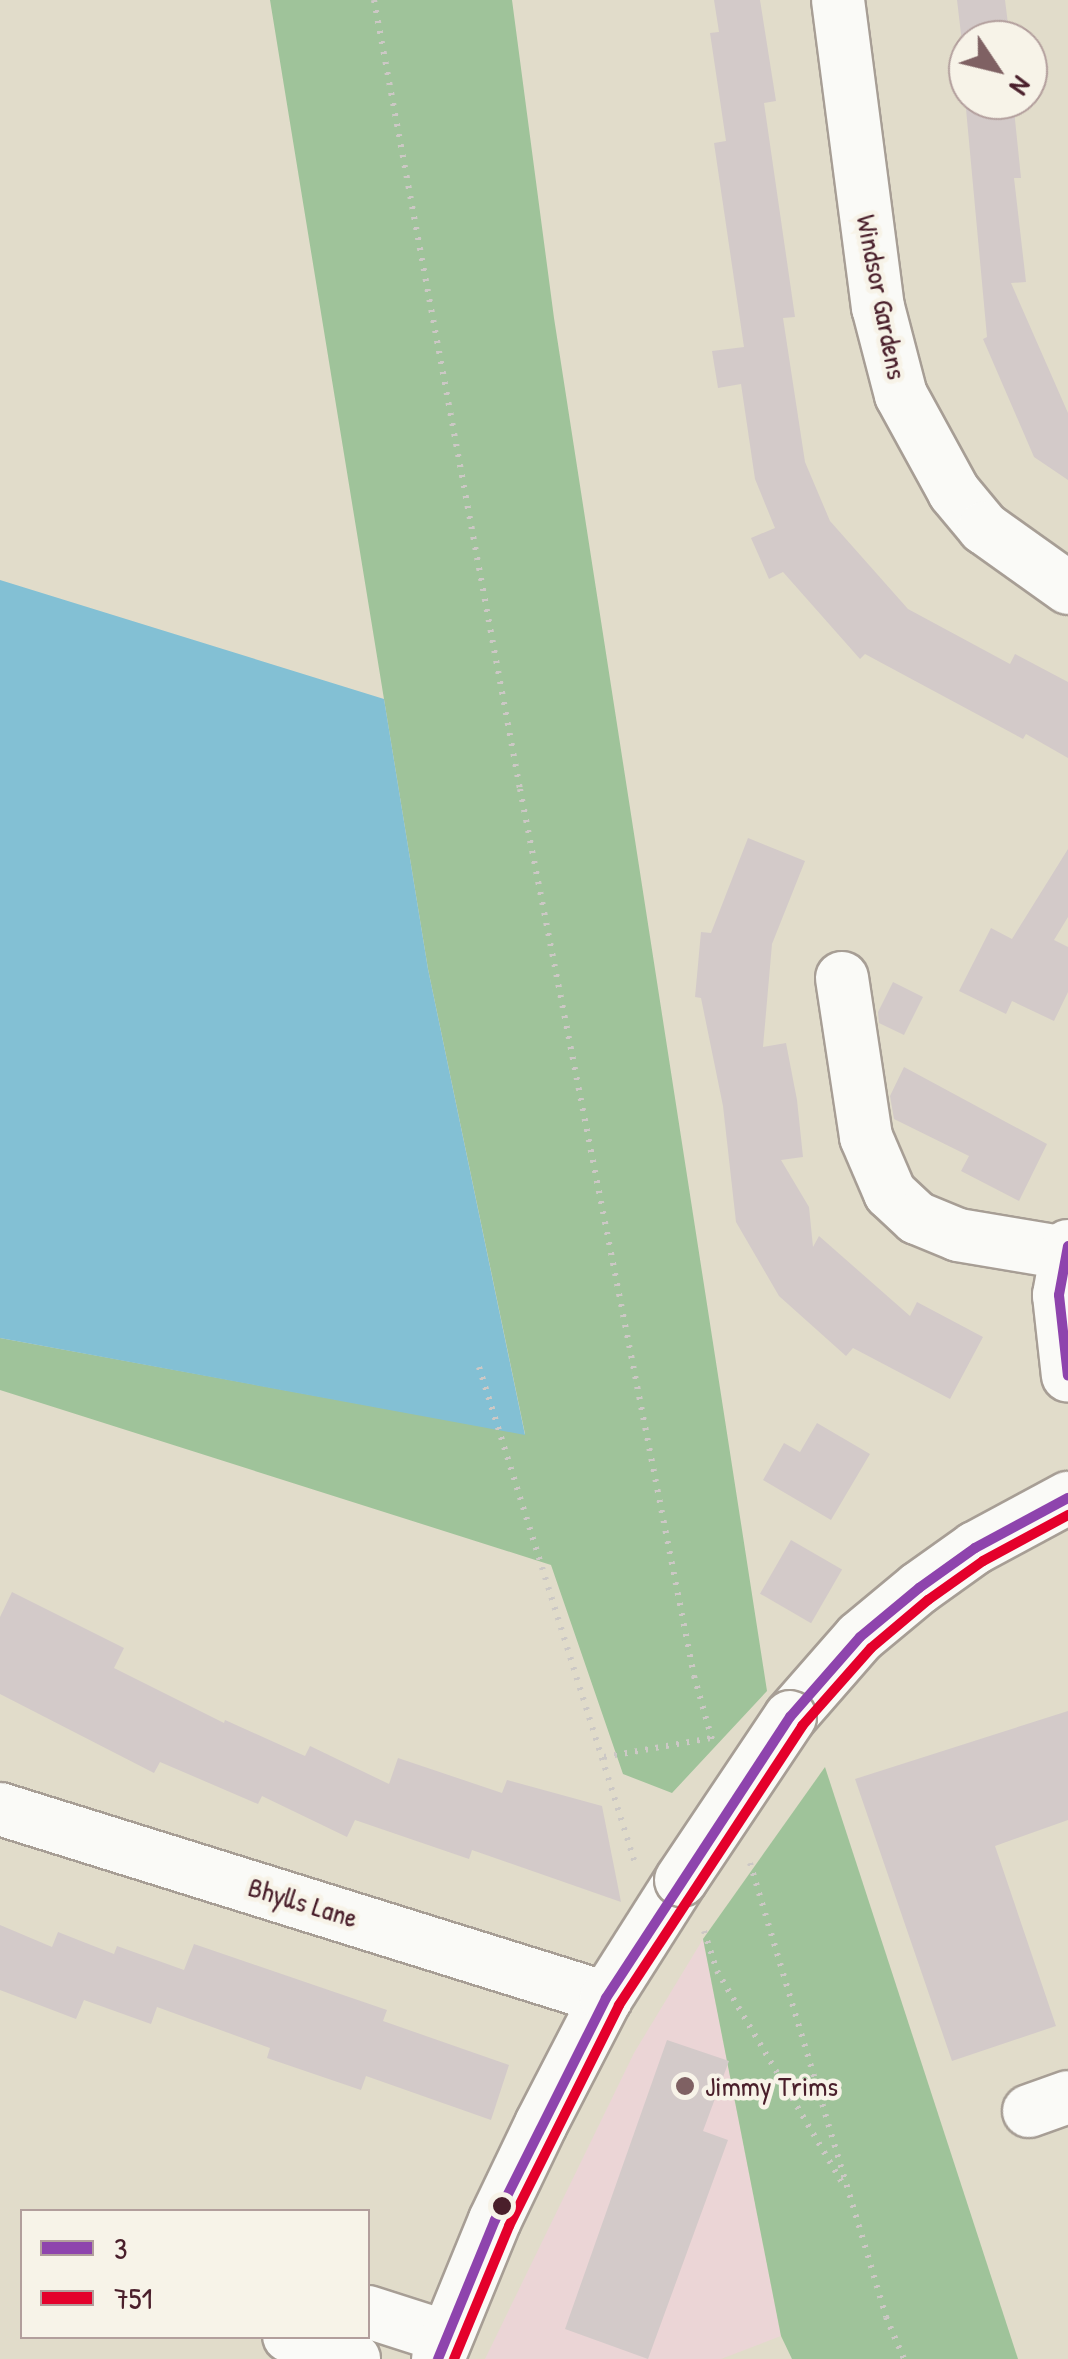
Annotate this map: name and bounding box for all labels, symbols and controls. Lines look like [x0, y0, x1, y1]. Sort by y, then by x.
north arrow [948, 20, 1048, 120]
text: N [1001, 69, 1041, 103]
street label: Windsor Gardens [850, 212, 914, 382]
street label: Bhylls Lane [244, 1870, 362, 1934]
place label: Jimmy Trims [705, 2069, 838, 2103]
marker: Jimmy Trims [674, 2075, 696, 2097]
unlabelled marker [492, 2196, 512, 2216]
legend [20, 2209, 370, 2339]
text: 3 [114, 2228, 127, 2268]
text: 751 [114, 2278, 152, 2318]

